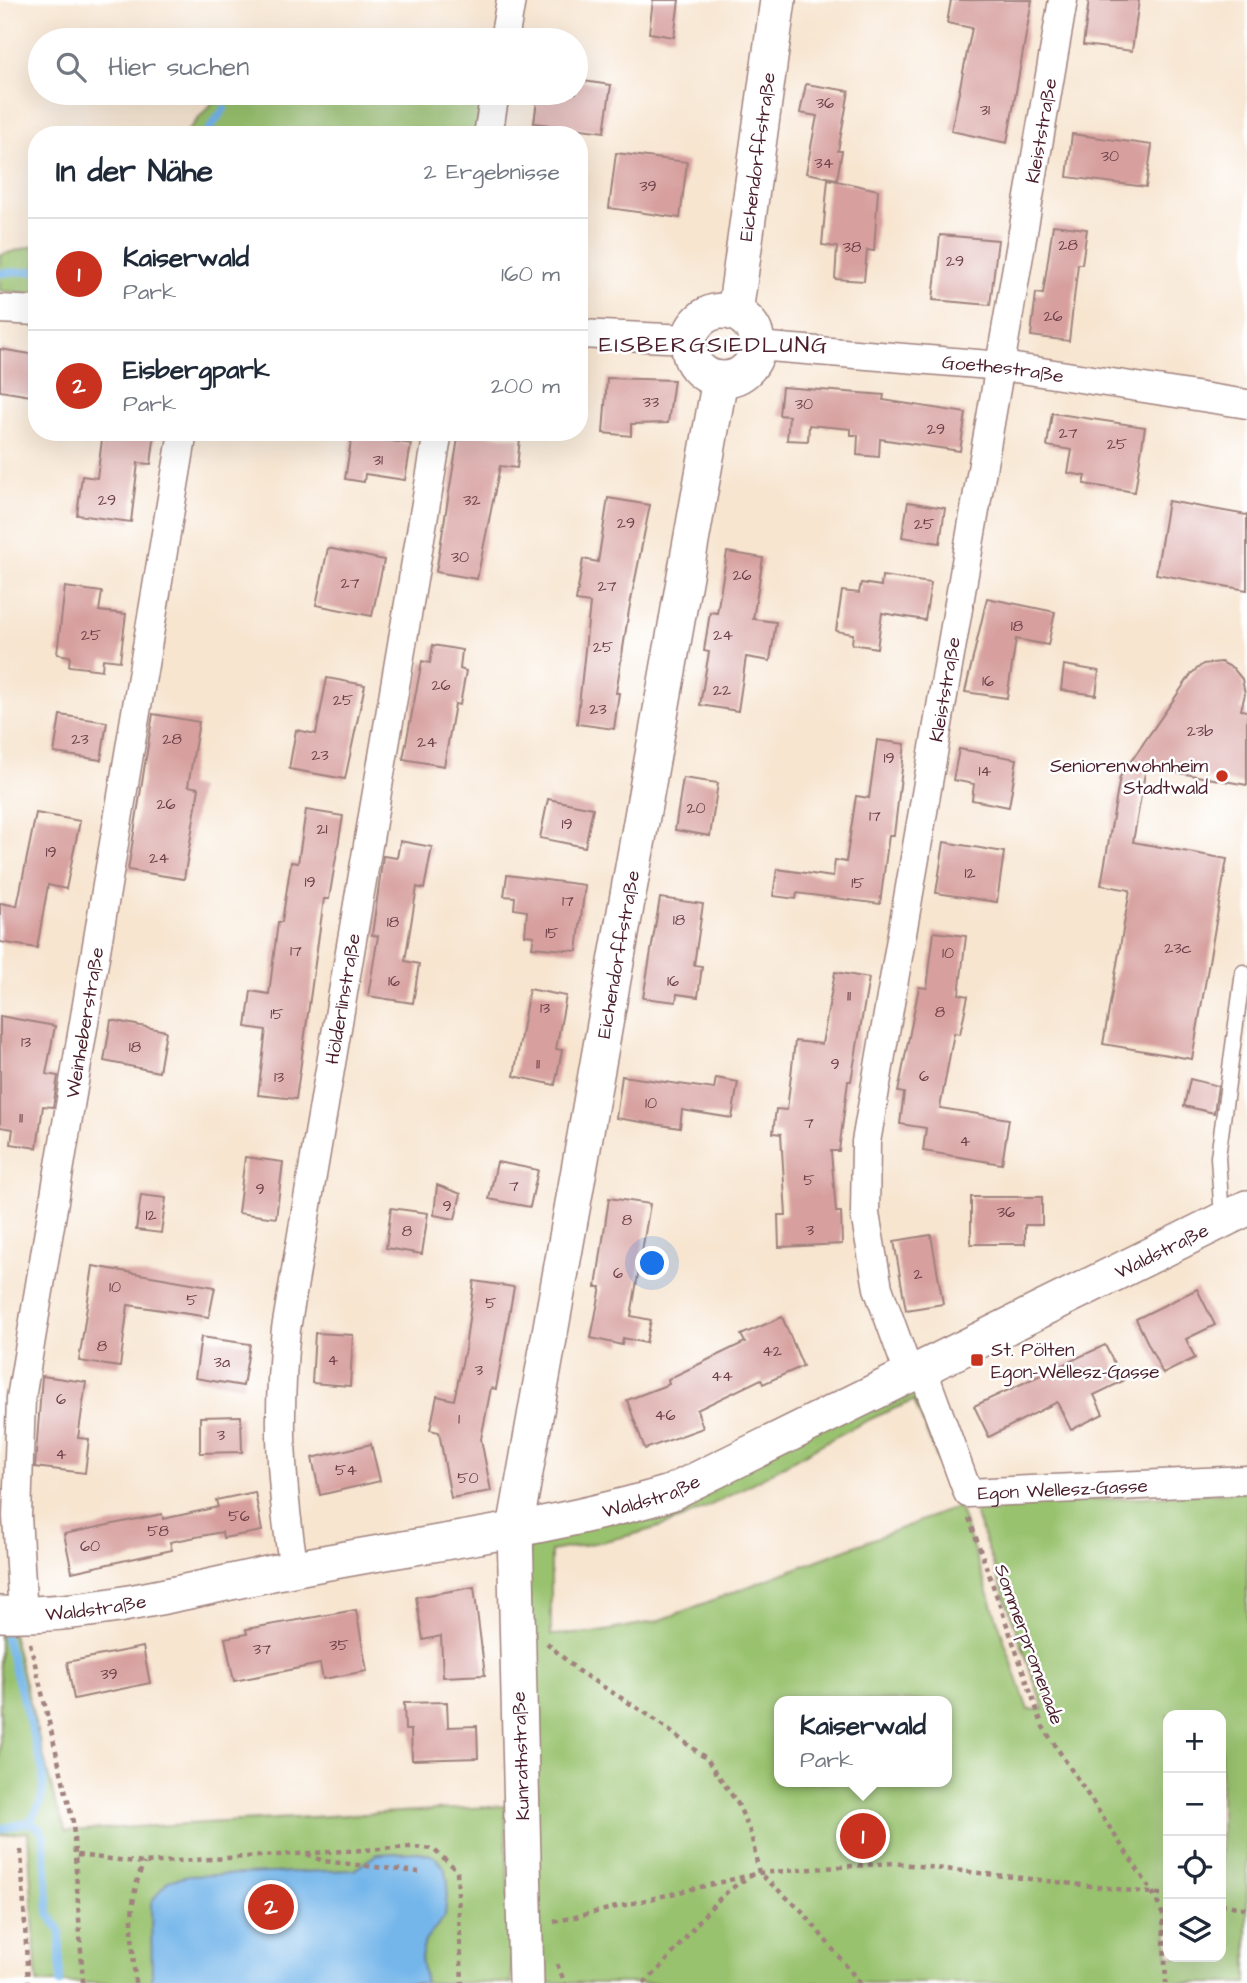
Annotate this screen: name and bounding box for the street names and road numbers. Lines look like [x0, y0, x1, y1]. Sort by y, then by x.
street label: Eichendorffstraße [733, 71, 783, 243]
street label: Kleiststraße [1020, 76, 1064, 185]
street label: Goethestraße [941, 349, 1066, 390]
street label: Kleiststraße [923, 635, 968, 744]
street label: Eichendorffstraße [591, 868, 647, 1041]
street label: Hölderlinstraße [319, 931, 368, 1066]
street label: Weinheberstraße [59, 945, 111, 1100]
street label: Waldstraße [1111, 1217, 1213, 1286]
street label: Waldstraße [600, 1468, 705, 1526]
street label: Egon Wellesz-Gasse [977, 1473, 1148, 1508]
street label: Sommerpromenade [987, 1560, 1070, 1729]
street label: Waldstraße [44, 1588, 149, 1628]
street label: Kunrathstraße [506, 1691, 537, 1821]

